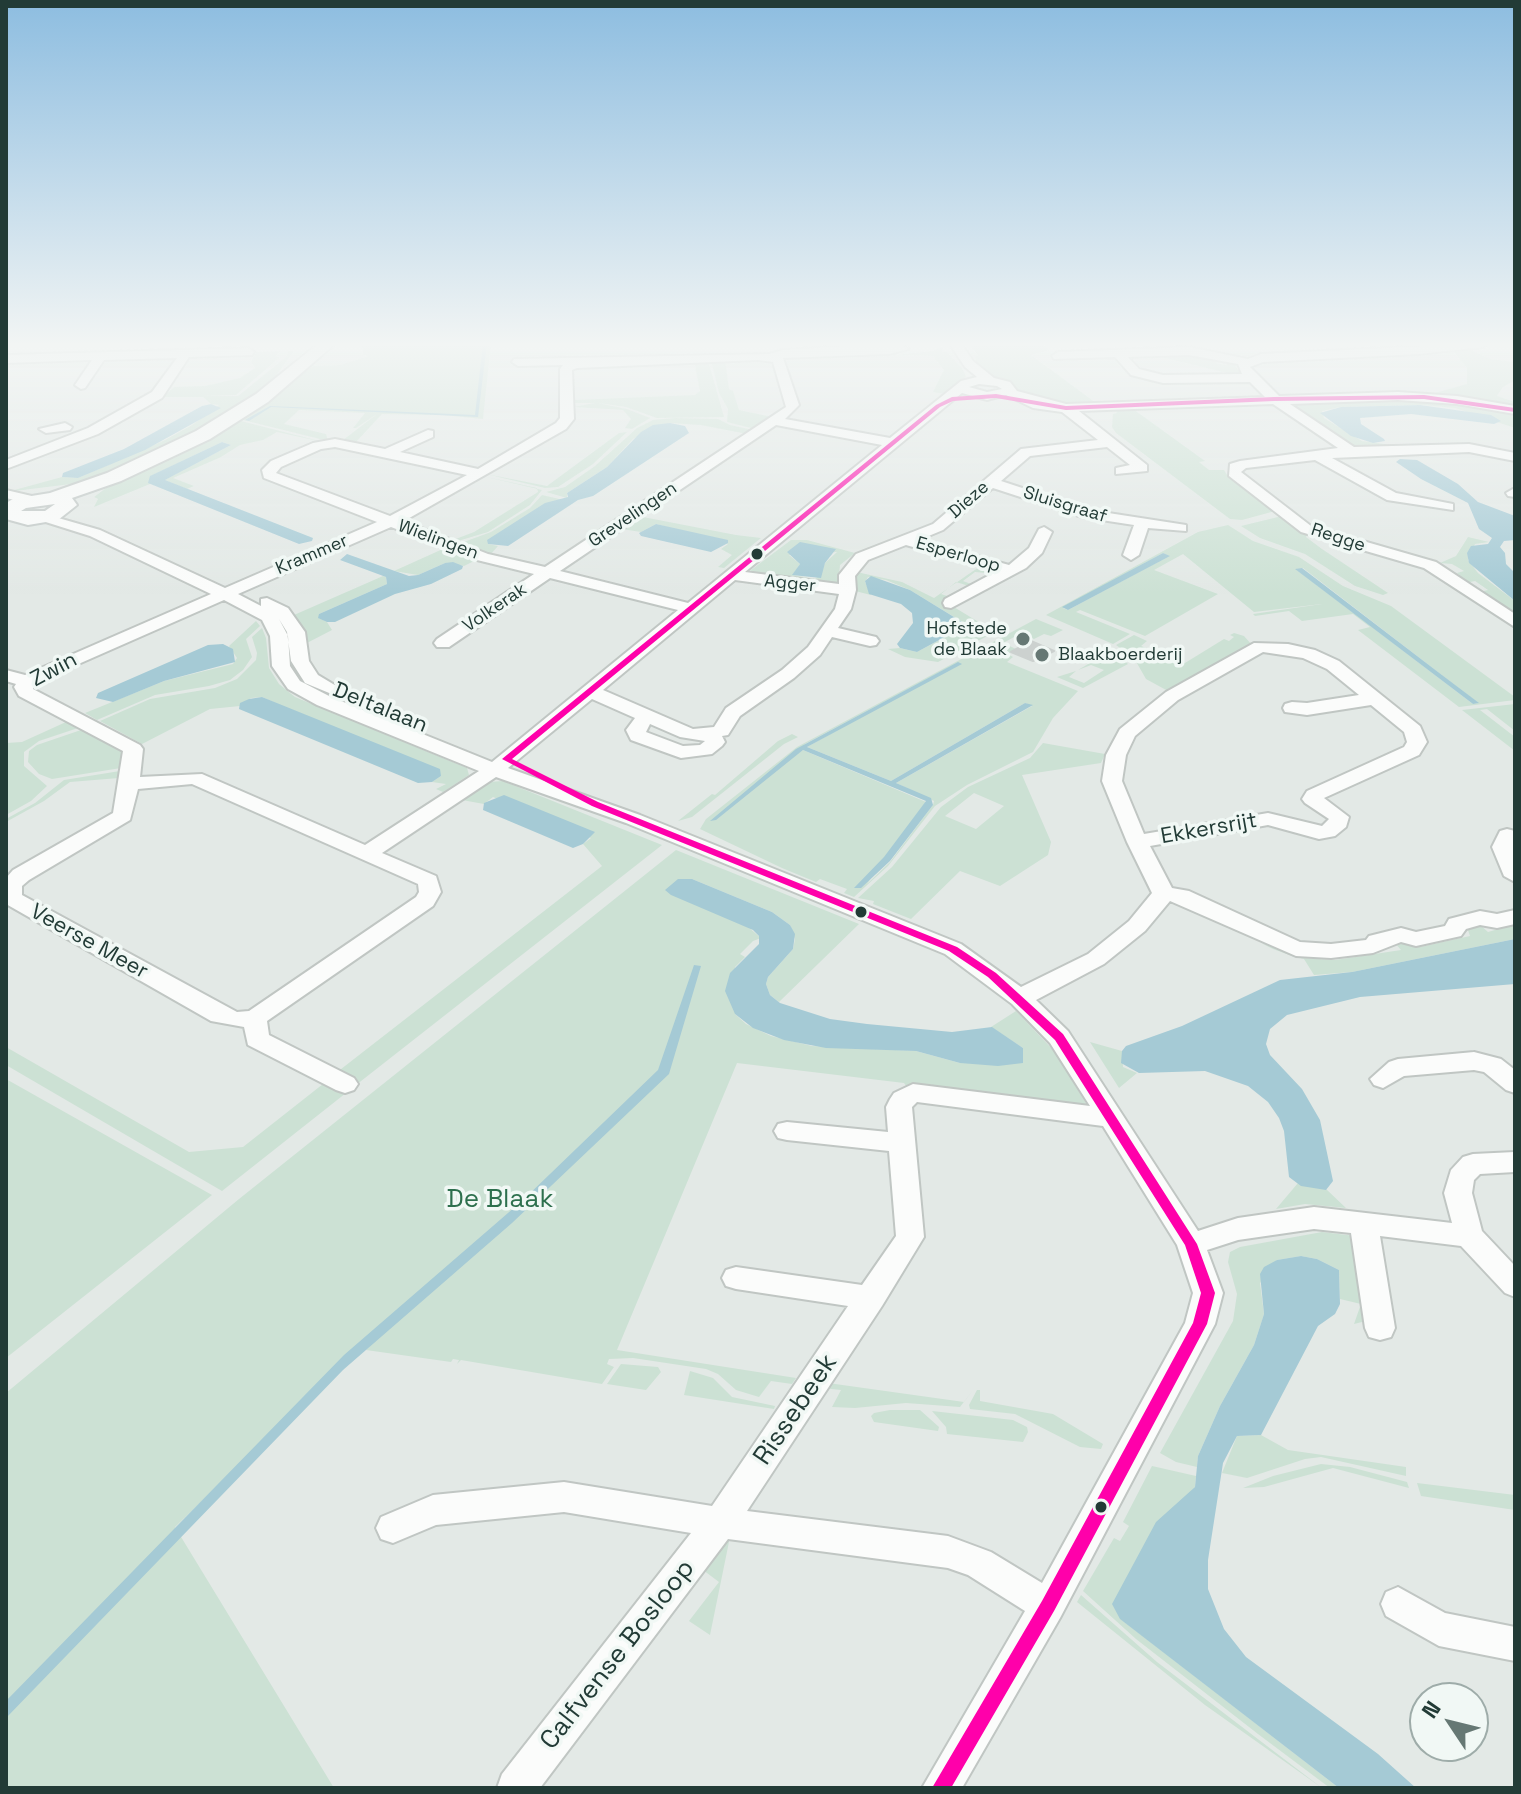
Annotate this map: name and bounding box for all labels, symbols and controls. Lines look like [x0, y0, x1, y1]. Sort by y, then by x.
street label: Dieze [944, 477, 994, 523]
street label: Grevelingen [585, 478, 681, 552]
street label: Sluisgraaf [1020, 482, 1110, 528]
street label: Wielingen [395, 516, 481, 564]
street label: Regge [1308, 519, 1368, 557]
street label: Krammer [273, 530, 351, 580]
street label: Esperloop [913, 533, 1003, 577]
unlabelled marker [749, 546, 765, 562]
street label: Agger [763, 571, 817, 597]
street label: Volkerak [459, 579, 531, 637]
place label: Hofstede de Blaak [926, 618, 1007, 660]
marker: Hofstede de Blaak [1014, 630, 1032, 648]
place label: Blaakboerderij [1058, 644, 1182, 666]
marker: Blaakboerderij [1033, 646, 1051, 664]
street label: Zwin [26, 647, 82, 693]
street label: Deltalaan [329, 677, 431, 739]
street label: Ekkersrijt [1159, 808, 1259, 850]
street label: Veerse Meer [26, 899, 152, 985]
unlabelled marker [853, 904, 869, 920]
park label: De Blaak [447, 1184, 553, 1216]
street label: Rissebeek [748, 1349, 844, 1471]
unlabelled marker [1093, 1499, 1109, 1515]
street label: Calfvense Bosloop [534, 1554, 702, 1756]
north arrow [1409, 1682, 1489, 1762]
text: N [1415, 1695, 1447, 1723]

